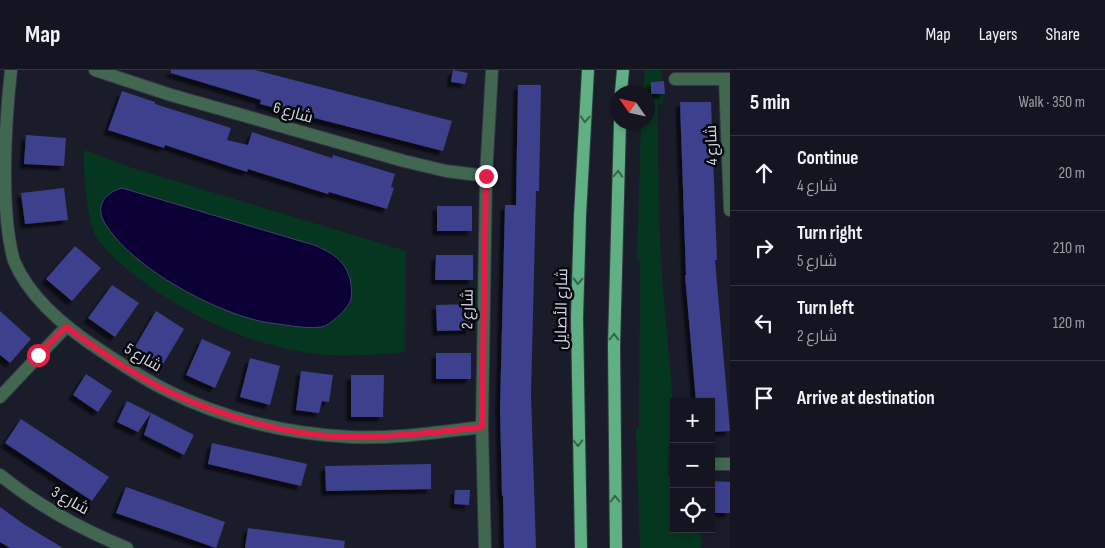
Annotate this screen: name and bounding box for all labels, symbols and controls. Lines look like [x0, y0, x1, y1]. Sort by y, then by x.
text: Map [25, 20, 60, 49]
text: Map [926, 24, 951, 45]
text: Layers [979, 24, 1018, 45]
text: Share [1046, 24, 1080, 45]
north arrow [610, 85, 655, 130]
text: 5 min [750, 90, 790, 115]
text: Walk · 350 m [1018, 93, 1085, 112]
street label: شارع 6 [271, 98, 315, 129]
one-way arrow [580, 115, 591, 123]
street label: شارع 4 [702, 125, 723, 165]
text: Continue [797, 147, 858, 170]
icon: ahead [750, 159, 778, 187]
text: 20 m [1058, 164, 1085, 183]
route end [475, 165, 498, 188]
one-way arrow [612, 170, 623, 178]
text: شارع 4 [797, 177, 837, 196]
text: Turn right [797, 222, 862, 245]
icon: right [750, 234, 778, 262]
text: 210 m [1053, 239, 1085, 258]
text: شارع 5 [797, 252, 837, 271]
street label: شارع الأصايل [552, 268, 573, 350]
one-way arrow [573, 278, 583, 285]
street label: شارع 2 [458, 289, 479, 329]
text: Turn left [797, 297, 854, 320]
icon: left [750, 309, 778, 337]
text: 120 m [1053, 314, 1085, 333]
text: شارع 2 [797, 327, 837, 346]
one-way arrow [609, 333, 619, 340]
street label: شارع 5 [120, 340, 165, 377]
route start [27, 344, 50, 367]
icon: arrive [750, 384, 778, 412]
text: Arrive at destination [797, 387, 935, 410]
map controls [670, 398, 715, 533]
button: + [670, 398, 715, 443]
one-way arrow [573, 440, 583, 448]
button: − [670, 443, 715, 488]
street label: شارع 3 [47, 483, 92, 520]
button: locate [670, 488, 715, 533]
one-way arrow [610, 495, 620, 503]

